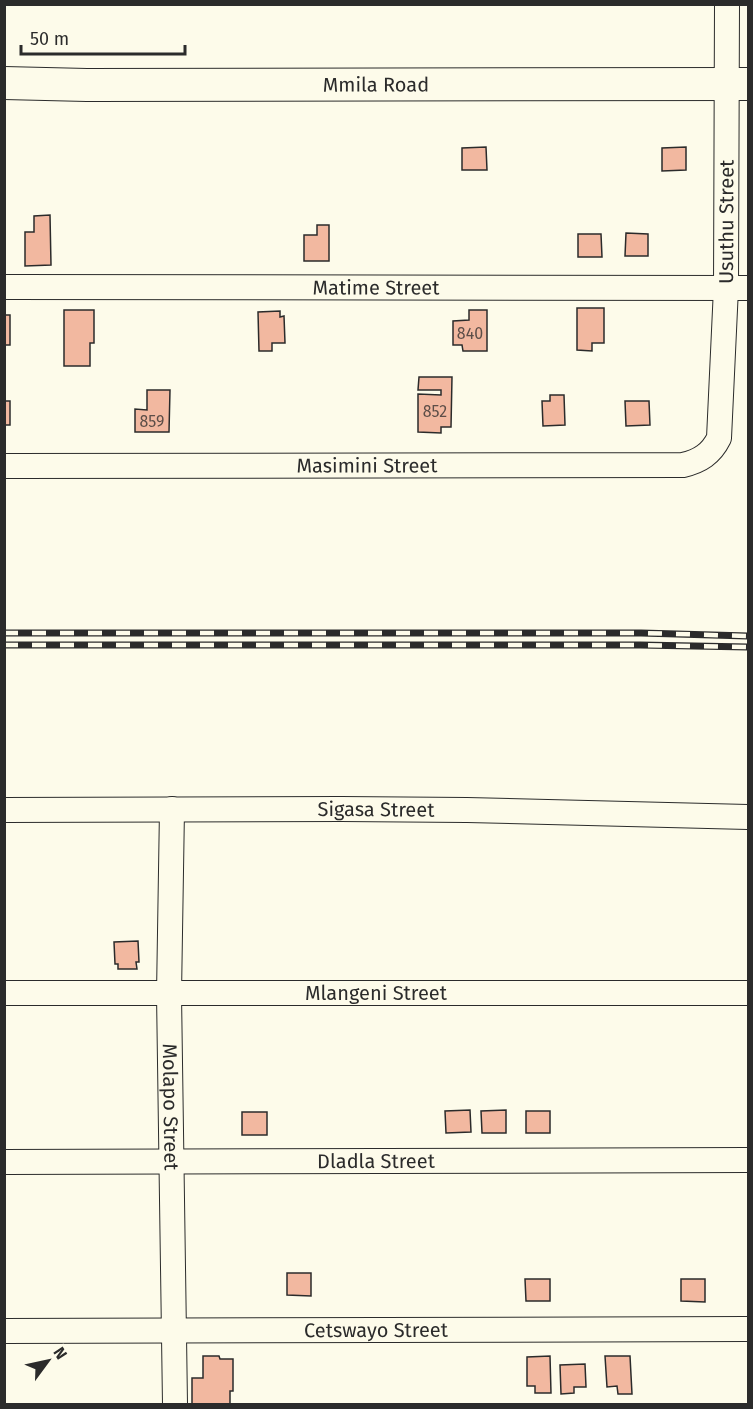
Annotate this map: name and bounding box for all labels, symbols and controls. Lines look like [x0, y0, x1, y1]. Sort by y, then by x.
scale bar [21, 18, 184, 56]
text: 50 m [30, 28, 69, 50]
street label: Mmila Road [323, 72, 429, 97]
street label: Usuthu Street [714, 159, 738, 284]
street label: Matime Street [312, 275, 440, 300]
house number: 840 [457, 324, 483, 343]
house number: 852 [423, 402, 447, 421]
house number: 859 [140, 412, 165, 431]
street label: Masimini Street [296, 453, 438, 478]
street label: Sigasa Street [318, 797, 435, 822]
street label: Mlangeni Street [305, 981, 448, 1005]
street label: Molapo Street [158, 1043, 184, 1171]
street label: Dladla Street [317, 1149, 436, 1173]
street label: Cetswayo Street [304, 1318, 449, 1342]
north arrow [18, 1331, 78, 1391]
text: N [49, 1343, 71, 1363]

